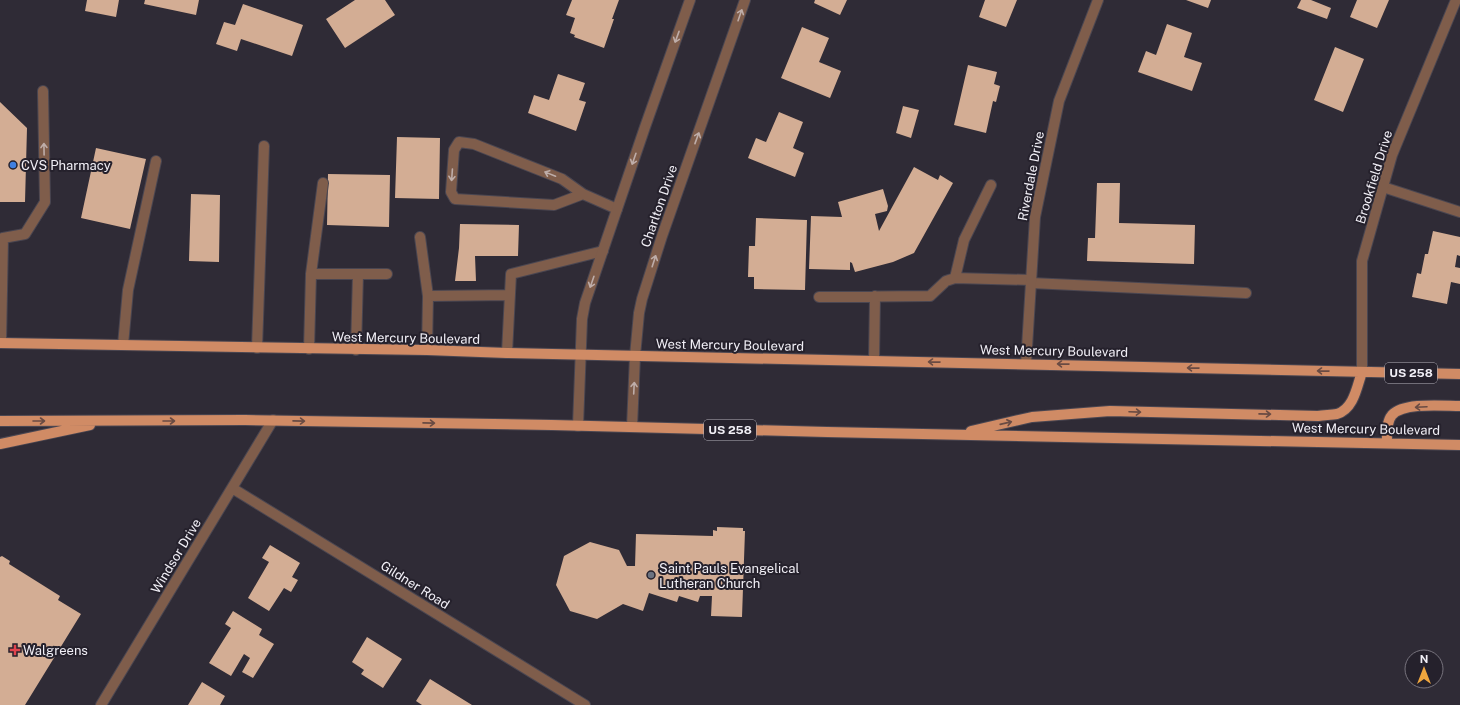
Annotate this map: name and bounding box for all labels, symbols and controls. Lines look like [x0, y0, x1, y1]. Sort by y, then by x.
one-way arrow [736, 9, 744, 21]
one-way arrow [673, 30, 681, 42]
street label: Brookfield Drive [1353, 128, 1395, 226]
street label: Riverdale Drive [1015, 130, 1047, 222]
one-way arrow [693, 132, 701, 144]
one-way arrow [41, 143, 48, 156]
one-way arrow [630, 153, 637, 166]
place label: CVS Pharmacy [21, 158, 111, 173]
marker: CVS Pharmacy [8, 160, 18, 170]
street label: Charlton Drive [638, 163, 680, 249]
one-way arrow [449, 168, 456, 181]
one-way arrow [544, 170, 556, 178]
one-way arrow [651, 254, 658, 267]
one-way arrow [588, 276, 595, 289]
street label: West Mercury Boulevard [332, 329, 480, 347]
street label: West Mercury Boulevard [656, 336, 804, 354]
street label: West Mercury Boulevard [980, 342, 1128, 360]
one-way arrow [928, 358, 941, 366]
one-way arrow [1057, 361, 1070, 368]
road number: US 258 [1385, 363, 1437, 383]
one-way arrow [1187, 364, 1200, 371]
one-way arrow [1317, 367, 1330, 375]
one-way arrow [630, 382, 638, 395]
one-way arrow [1415, 403, 1428, 410]
one-way arrow [1128, 408, 1141, 415]
one-way arrow [1258, 410, 1271, 418]
one-way arrow [32, 417, 45, 425]
one-way arrow [162, 417, 175, 424]
one-way arrow [292, 417, 305, 425]
one-way arrow [999, 418, 1012, 426]
one-way arrow [422, 419, 435, 427]
road number: US 258 [704, 420, 756, 440]
street label: West Mercury Boulevard [1292, 420, 1440, 438]
street label: Windsor Drive [148, 516, 204, 596]
street label: Gildner Road [378, 558, 452, 612]
place label: Saint Pauls Evangelical Lutheran Church [659, 561, 799, 591]
marker: Saint Pauls Evangelical Lutheran Church [646, 570, 656, 580]
place label: Walgreens [23, 643, 88, 658]
marker: Walgreens [10, 645, 20, 655]
north arrow [1404, 649, 1444, 689]
text: N [1420, 653, 1428, 665]

